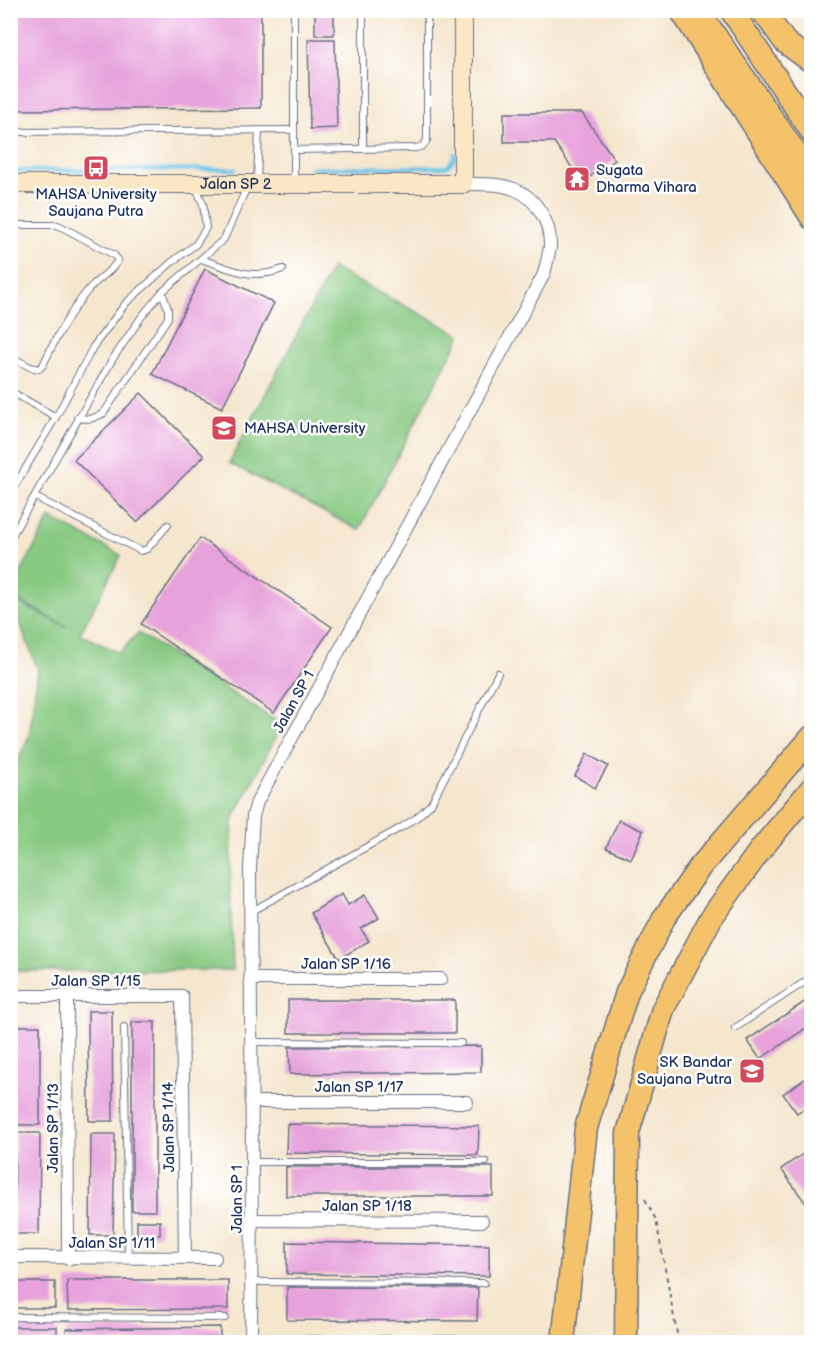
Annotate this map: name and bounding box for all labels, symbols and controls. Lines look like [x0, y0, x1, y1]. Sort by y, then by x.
bus stop icon: MAHSA University Saujana Putra [81, 153, 111, 183]
place label: Sugata Dharma Vihara [596, 161, 697, 197]
temple icon: Sugata Dharma Vihara [562, 164, 592, 194]
street label: Jalan SP 2 [200, 175, 272, 194]
place label: MAHSA University Saujana Putra [35, 185, 157, 221]
school or university icon: MAHSA University [209, 413, 239, 443]
place label: MAHSA University [244, 419, 366, 438]
street label: Jalan SP 1 [269, 668, 319, 736]
street label: Jalan SP 1/16 [301, 955, 391, 974]
street label: Jalan SP 1/15 [51, 972, 141, 991]
place label: SK Bandar Saujana Putra [637, 1053, 733, 1089]
school or university icon: SK Bandar Saujana Putra [737, 1056, 767, 1086]
street label: Jalan SP 1/17 [315, 1078, 404, 1097]
street label: Jalan SP 1/14 [159, 1082, 179, 1172]
street label: Jalan SP 1/13 [44, 1083, 63, 1173]
street label: Jalan SP 1 [228, 1165, 247, 1233]
street label: Jalan SP 1/18 [322, 1197, 412, 1216]
street label: Jalan SP 1/11 [69, 1234, 155, 1253]

